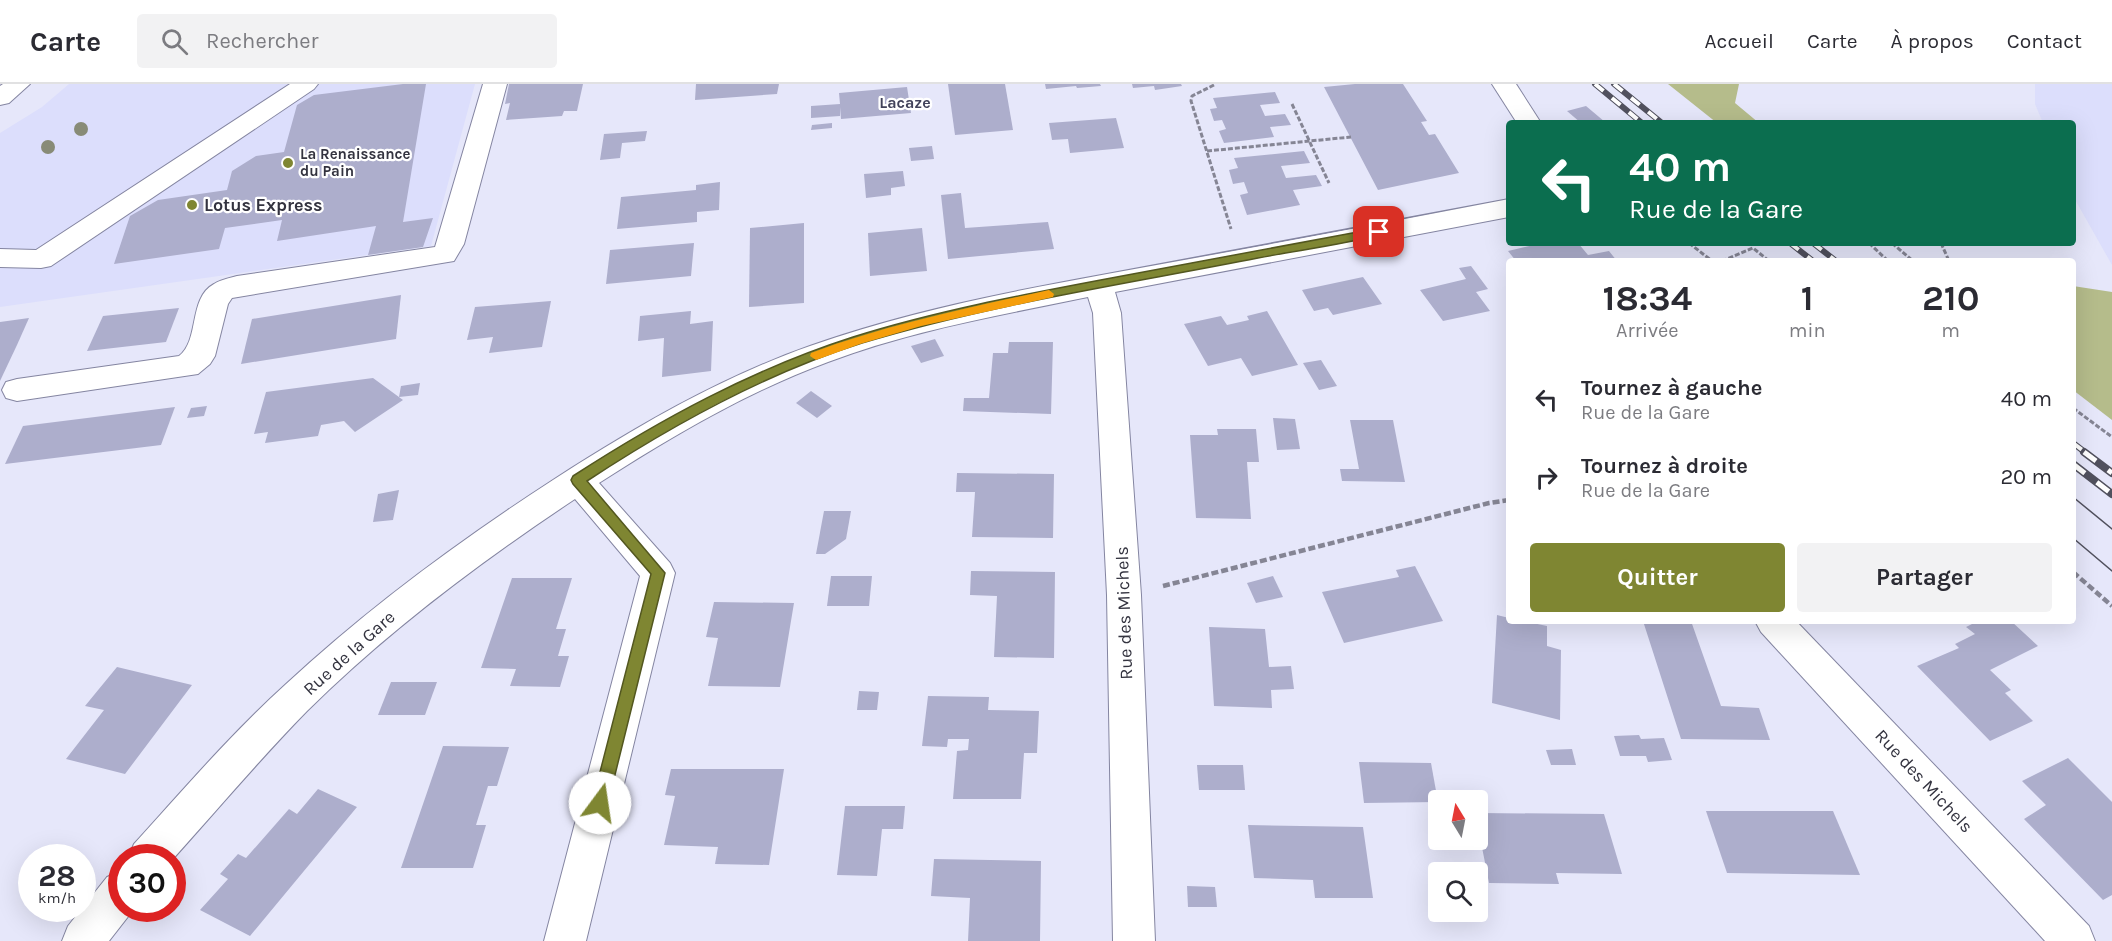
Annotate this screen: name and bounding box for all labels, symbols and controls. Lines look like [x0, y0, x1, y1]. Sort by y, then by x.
search box [137, 14, 557, 68]
text: Carte [30, 25, 101, 58]
icon: search [158, 25, 191, 58]
text: Rechercher [206, 28, 319, 54]
text: Accueil [1705, 29, 1774, 53]
text: Carte [1807, 29, 1858, 53]
text: À propos [1891, 29, 1974, 53]
text: Contact [2007, 29, 2082, 53]
district label: Lacaze [879, 93, 931, 112]
text: 40 m [1629, 142, 1731, 192]
icon: left [1530, 144, 1608, 222]
place label: La Renaissance du Pain [300, 145, 411, 180]
marker: La Renaissance du Pain [281, 156, 295, 170]
text: Rue de la Gare [1629, 193, 1803, 225]
place label: Lotus Express [204, 194, 323, 216]
marker: Lotus Express [185, 198, 199, 212]
pin [1353, 206, 1404, 257]
icon: arrive [1362, 215, 1395, 248]
text: 18:34 [1603, 277, 1692, 319]
text: 1 [1801, 277, 1814, 319]
text: 210 [1922, 277, 1979, 319]
text: Arrivée [1616, 319, 1679, 342]
text: min [1789, 319, 1825, 342]
text: m [1941, 319, 1960, 342]
text: Tournez à gauche [1581, 375, 1762, 401]
icon: left [1530, 383, 1563, 416]
text: 40 m [2001, 386, 2052, 412]
text: Rue de la Gare [1581, 401, 1710, 424]
text: Tournez à droite [1581, 453, 1748, 479]
icon: right [1530, 461, 1563, 494]
text: 20 m [2000, 464, 2052, 490]
text: Rue de la Gare [1581, 479, 1710, 502]
button: Quitter [1530, 543, 1785, 612]
button: Partager [1797, 543, 2052, 612]
street label: Rue des Michels [1111, 546, 1137, 680]
street label: Rue de la Gare [298, 606, 400, 700]
street label: Rue des Michels [1870, 725, 1978, 837]
position arrow [568, 771, 632, 835]
north arrow [1428, 790, 1488, 850]
map controls [1428, 790, 1488, 922]
speed limit sign: 30 [108, 844, 186, 922]
text: 28 [38, 858, 76, 894]
button: search [1428, 862, 1488, 922]
text: km/h [38, 889, 76, 907]

